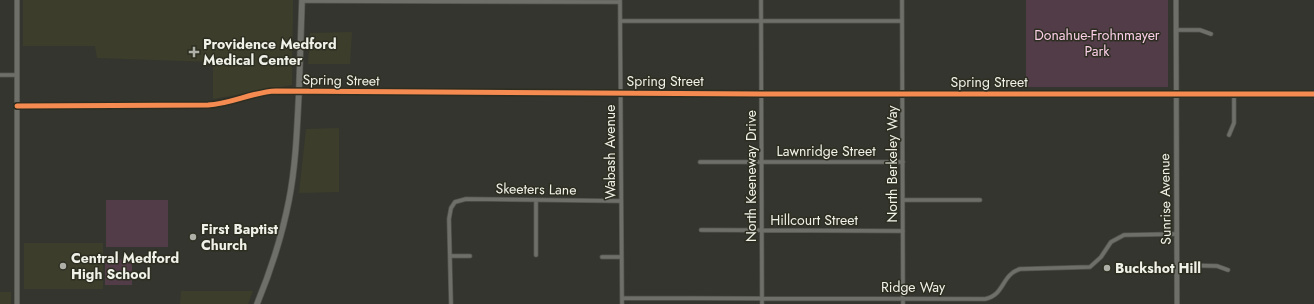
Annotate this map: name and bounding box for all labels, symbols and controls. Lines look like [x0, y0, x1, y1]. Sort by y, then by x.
park label: Donahue-Frohnmayer Park [1034, 25, 1160, 61]
place label: Providence Medford Medical Center [203, 34, 337, 70]
marker: Providence Medford Medical Center [188, 46, 200, 58]
street label: Spring Street [302, 69, 380, 91]
street label: Spring Street [626, 71, 704, 91]
street label: Spring Street [950, 72, 1028, 92]
street label: Wabash Avenue [600, 105, 620, 199]
street label: North Berkeley Way [882, 105, 902, 223]
street label: North Keeneway Drive [741, 110, 761, 242]
street label: Lawnridge Street [776, 141, 876, 161]
street label: Sunrise Avenue [1154, 153, 1176, 245]
street label: Skeeters Lane [495, 178, 577, 200]
street label: Hillcourt Street [770, 210, 858, 230]
place label: First Baptist Church [201, 219, 279, 255]
marker: First Baptist Church [188, 232, 198, 242]
place label: Central Medford High School [71, 248, 179, 284]
place label: Buckshot Hill [1115, 258, 1201, 278]
marker: Central Medford High School [58, 261, 68, 271]
marker: Buckshot Hill [1102, 263, 1112, 273]
street label: Ridge Way [881, 277, 946, 297]

